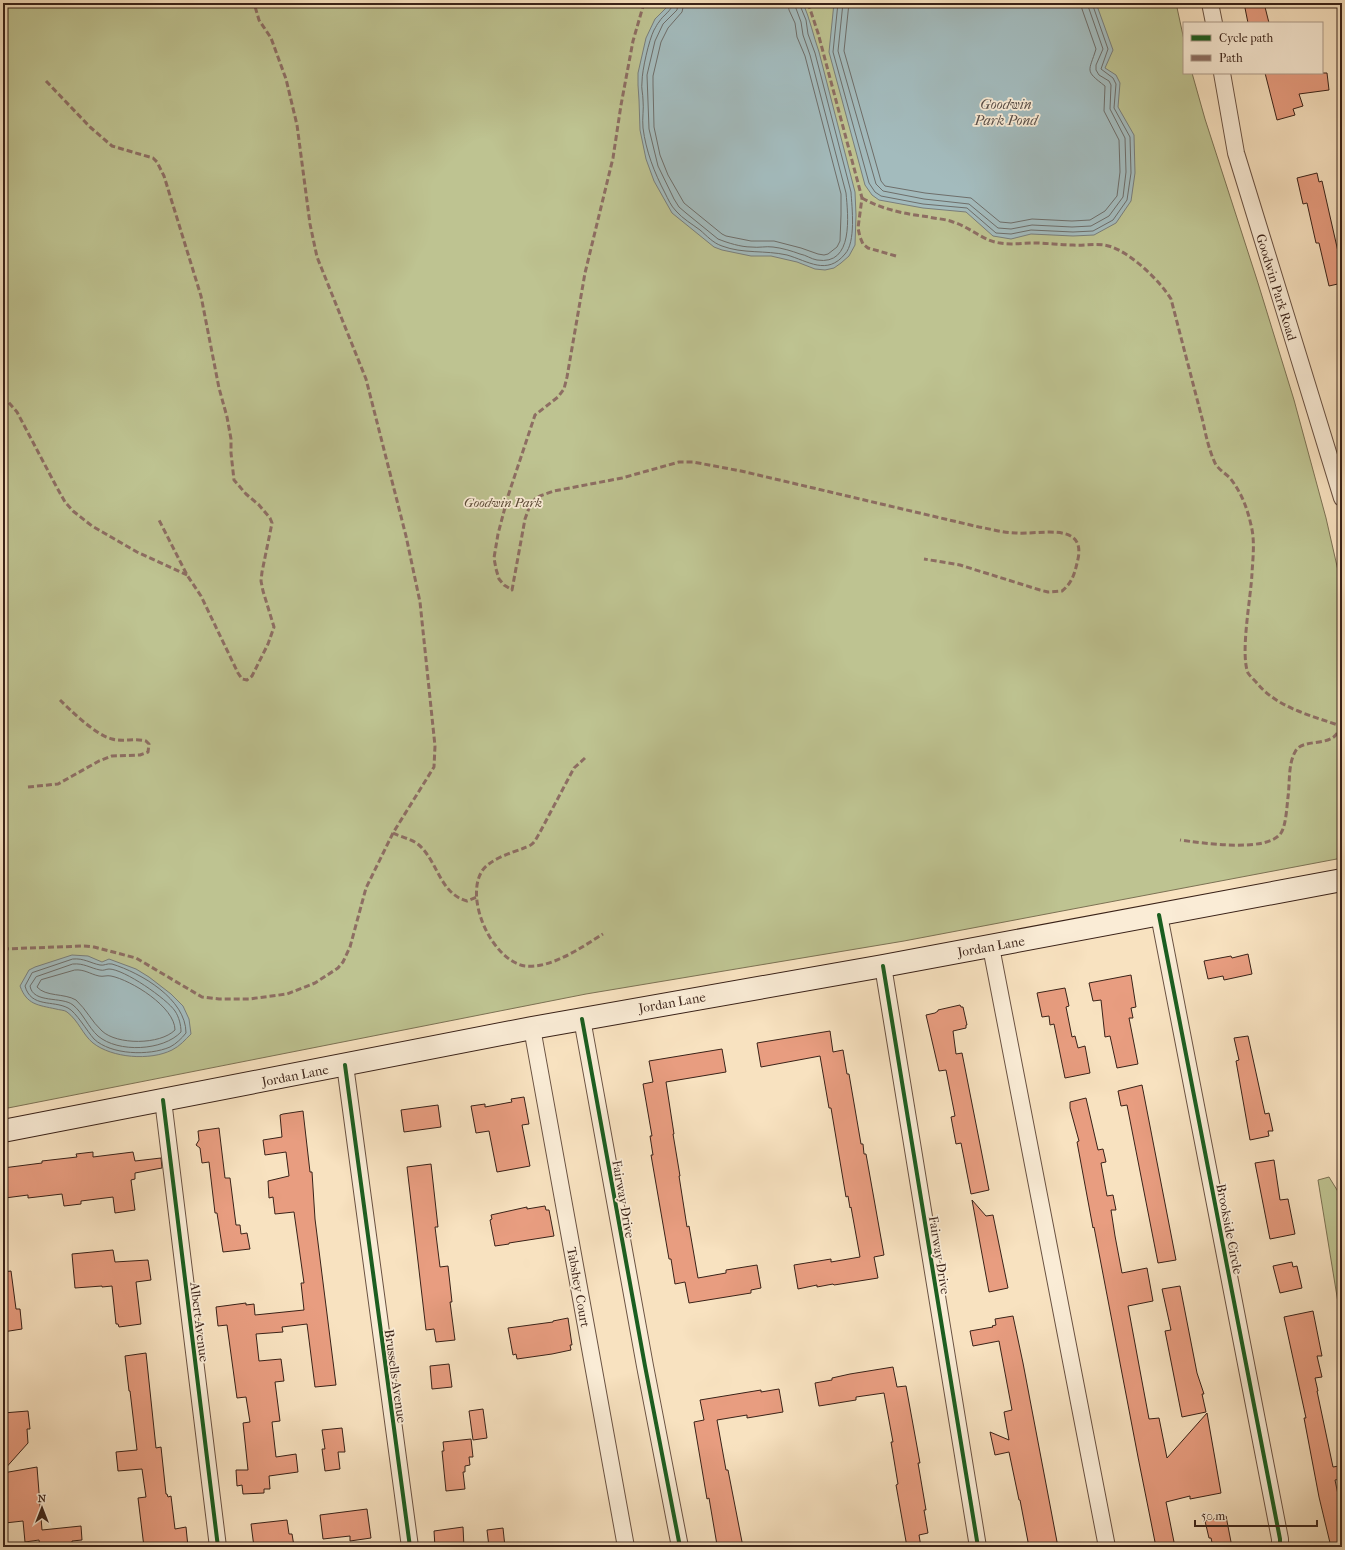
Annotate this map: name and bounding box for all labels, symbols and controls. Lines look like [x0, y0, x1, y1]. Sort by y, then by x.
legend [1183, 22, 1323, 74]
text: Cycle path [1219, 31, 1274, 45]
text: Path [1219, 51, 1243, 65]
water label: Goodwin Park Pond [974, 96, 1039, 129]
street label: Goodwin Park Road [1253, 232, 1300, 343]
park label: Goodwin Park [464, 495, 542, 510]
street label: Jordan Lane [955, 933, 1026, 960]
street label: Jordan Lane [636, 989, 707, 1016]
street label: Jordan Lane [259, 1062, 330, 1090]
street label: Fairway Drive [609, 1159, 638, 1240]
street label: Brookside Circle [1213, 1182, 1246, 1276]
street label: Fairway Drive [926, 1215, 953, 1296]
street label: Tabshey Court [564, 1246, 593, 1329]
street label: Albert Avenue [187, 1280, 212, 1363]
street label: Brussells Avenue [382, 1328, 410, 1424]
north arrow [22, 1488, 62, 1528]
text: N [38, 1492, 47, 1505]
scale bar [1195, 1502, 1317, 1528]
text: 50 m [1201, 1509, 1225, 1523]

